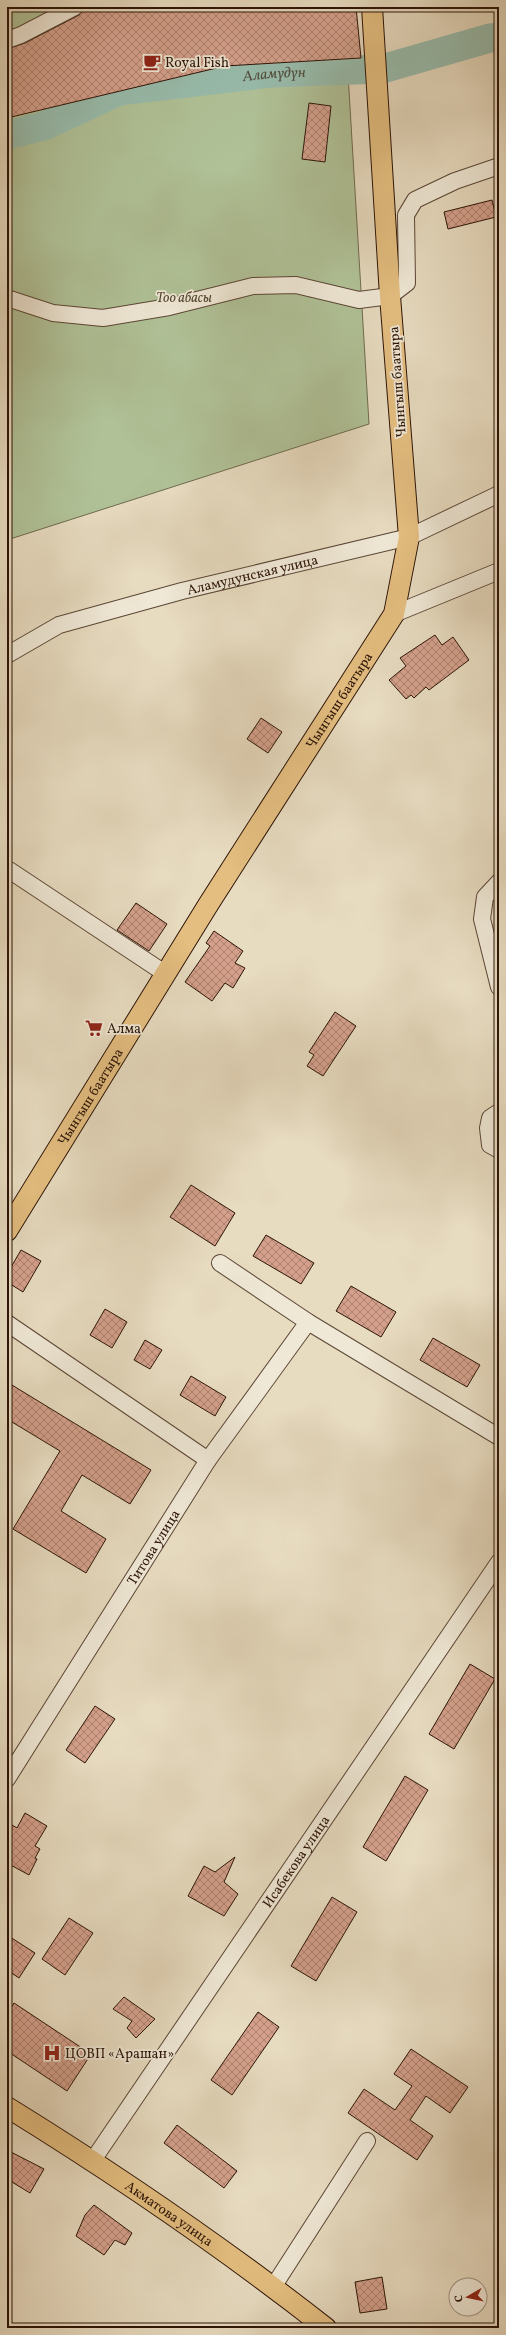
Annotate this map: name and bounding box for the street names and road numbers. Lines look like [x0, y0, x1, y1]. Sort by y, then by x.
street label: Чынгыш баатыра [385, 326, 412, 438]
street label: Аламудунская улица [185, 551, 320, 600]
street label: Чынгыш баатыра [302, 649, 378, 753]
street label: Чынгыш баатыра [54, 1045, 129, 1150]
street label: Титова улица [123, 1506, 185, 1589]
street label: Исабекова улица [259, 1812, 335, 1912]
street label: Акматова улица [121, 2177, 216, 2252]

